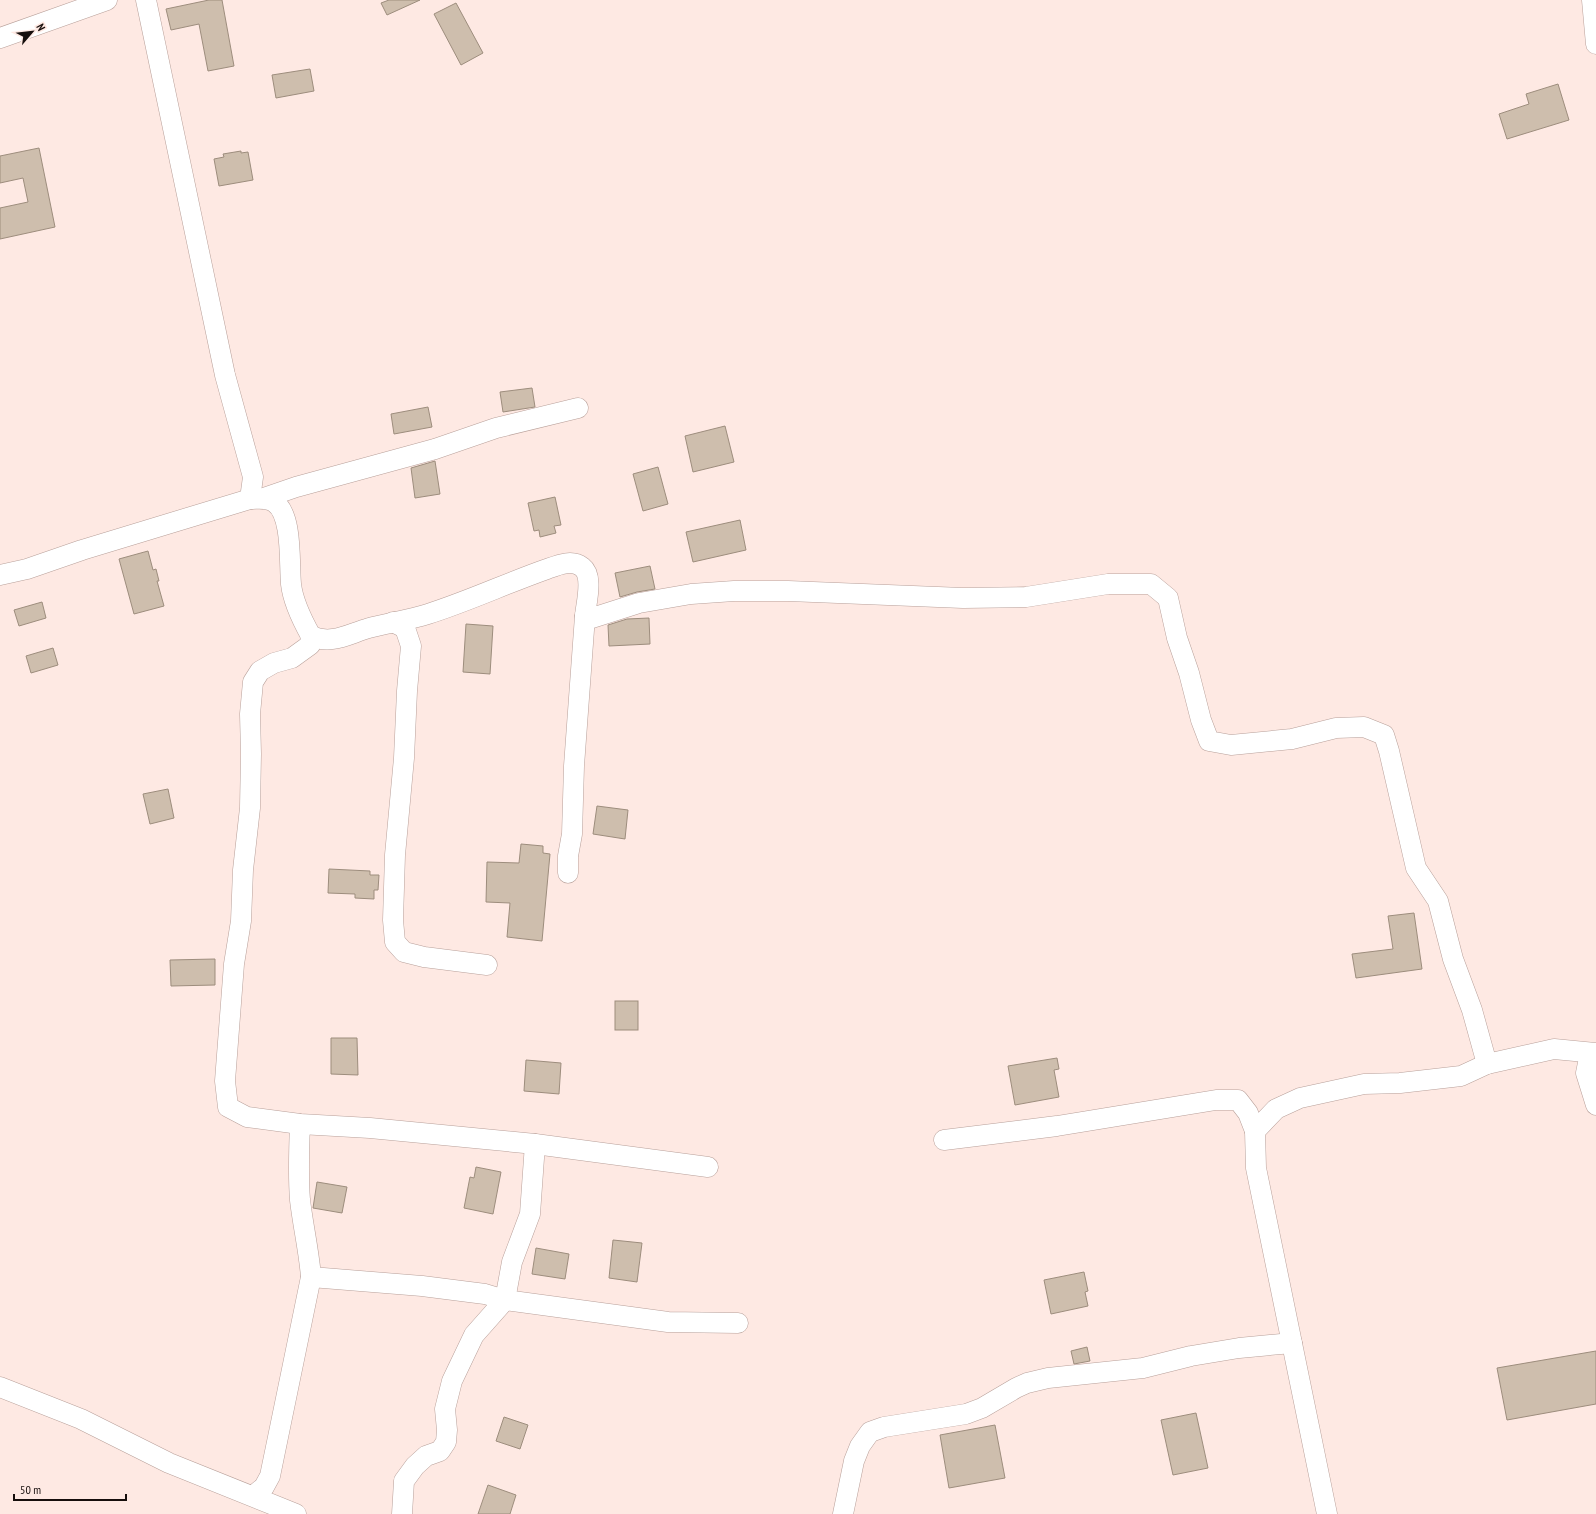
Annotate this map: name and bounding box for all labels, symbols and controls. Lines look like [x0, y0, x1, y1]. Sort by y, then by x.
north arrow [12, 12, 52, 52]
text: N [33, 21, 48, 33]
scale bar [14, 1476, 126, 1502]
text: 50 m [20, 1482, 41, 1497]

